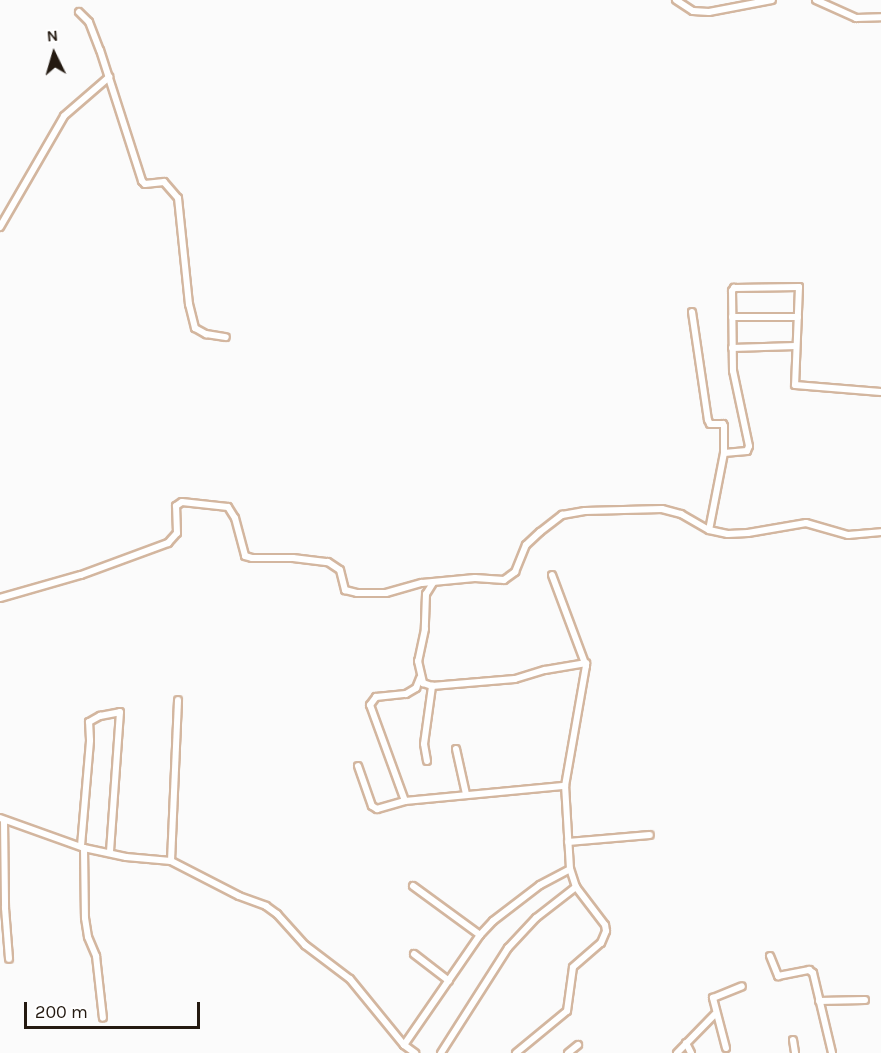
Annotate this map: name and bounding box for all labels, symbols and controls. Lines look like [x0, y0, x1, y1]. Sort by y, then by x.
north arrow [24, 24, 84, 84]
text: N [46, 26, 59, 46]
scale bar [27, 990, 202, 1028]
text: 200 m [35, 1001, 88, 1023]

